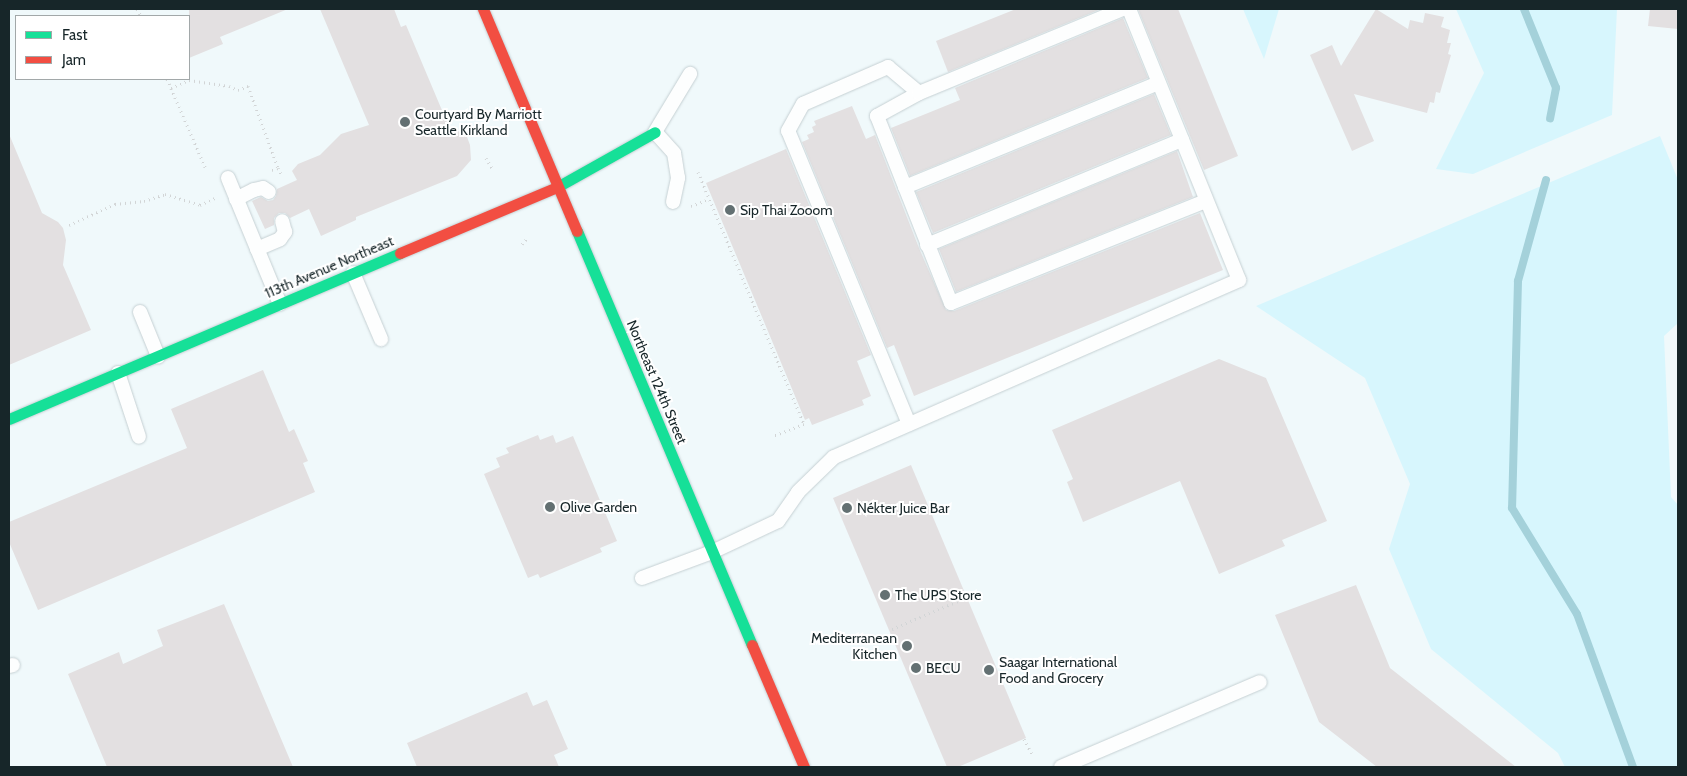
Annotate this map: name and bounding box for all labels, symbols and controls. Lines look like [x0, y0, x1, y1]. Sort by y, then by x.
legend [15, 15, 190, 80]
text: Fast [62, 26, 87, 44]
text: Jam [62, 51, 86, 69]
place label: Courtyard By Marriott Seattle Kirkland [415, 106, 542, 138]
marker: Courtyard By Marriott Seattle Kirkland [399, 116, 411, 128]
place label: Sip Thai Zooom [740, 202, 832, 218]
marker: Sip Thai Zooom [724, 204, 736, 216]
street label: 113th Avenue Northeast [262, 232, 396, 302]
street label: Northeast 124th Street [623, 317, 691, 447]
place label: Olive Garden [560, 499, 637, 515]
place label: Nékter Juice Bar [857, 500, 949, 516]
marker: Olive Garden [544, 501, 556, 513]
marker: Nékter Juice Bar [841, 502, 853, 514]
place label: The UPS Store [895, 587, 981, 603]
marker: The UPS Store [879, 589, 891, 601]
place label: Mediterranean Kitchen [811, 630, 897, 662]
marker: Mediterranean Kitchen [901, 640, 913, 652]
place label: Saagar International Food and Grocery [999, 654, 1117, 686]
place label: BECU [926, 660, 961, 676]
marker: BECU [910, 662, 922, 674]
marker: Saagar International Food and Grocery [983, 664, 995, 676]

